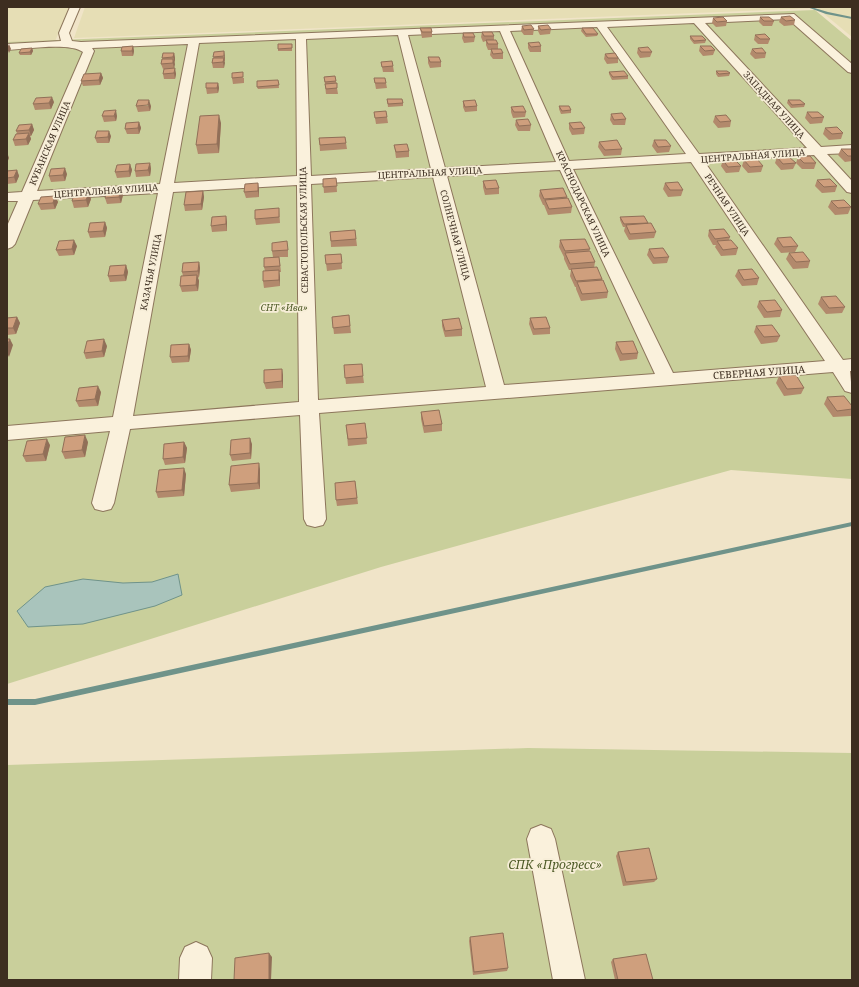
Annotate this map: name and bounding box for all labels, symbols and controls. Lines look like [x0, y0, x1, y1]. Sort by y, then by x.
street label: ЗАПАДНАЯ УЛИЦА [741, 68, 809, 142]
street label: КУБАНСКАЯ УЛИЦА [26, 98, 74, 187]
street label: ЦЕНТРАЛЬНАЯ УЛИЦА [700, 145, 806, 166]
street label: КРАСНОДАРСКАЯ УЛИЦА [553, 149, 614, 260]
street label: ЦЕНТРАЛЬНАЯ УЛИЦА [377, 163, 483, 182]
street label: СЕВАСТОПОЛЬСКАЯ УЛИЦА [296, 166, 311, 293]
street label: РЕЧНАЯ УЛИЦА [702, 171, 754, 239]
street label: ЦЕНТРАЛЬНАЯ УЛИЦА [53, 180, 159, 201]
street label: СОЛНЕЧНАЯ УЛИЦА [437, 188, 474, 282]
street label: КАЗАЧЬЯ УЛИЦА [137, 232, 164, 312]
park label: СНТ «Ива» [260, 301, 308, 314]
street label: СЕВЕРНАЯ УЛИЦА [712, 362, 806, 382]
park label: СПК «Прогресс» [508, 856, 602, 873]

